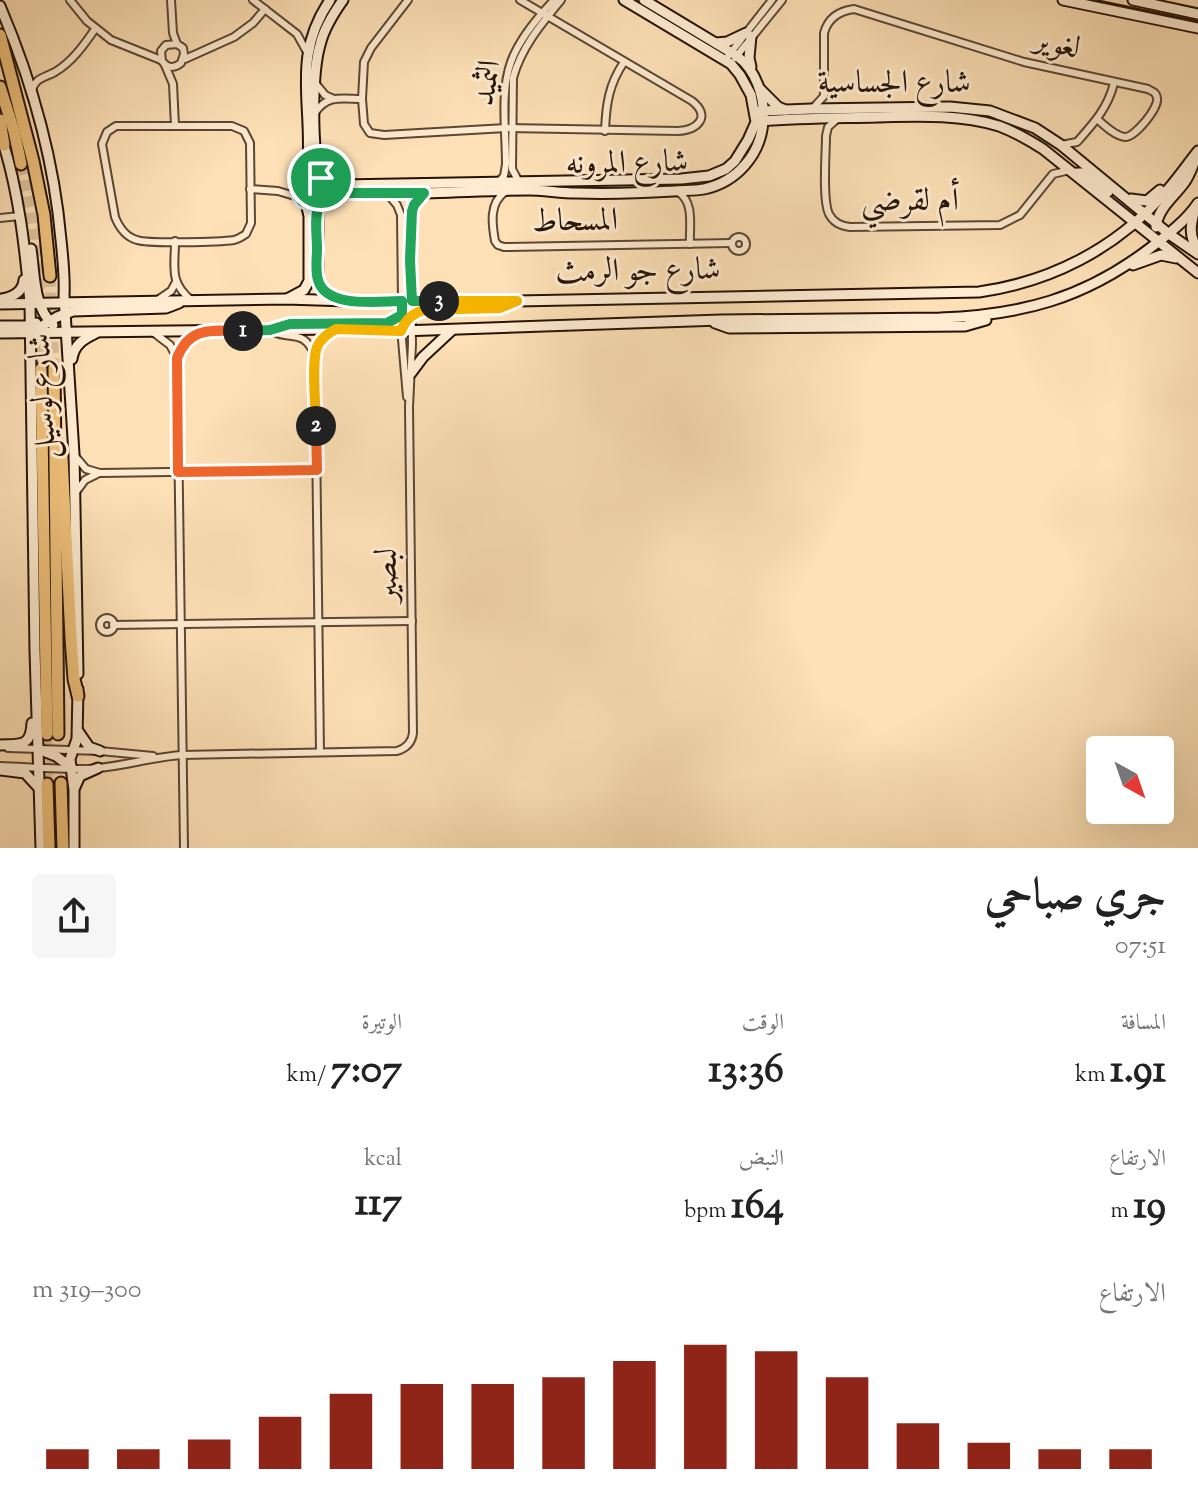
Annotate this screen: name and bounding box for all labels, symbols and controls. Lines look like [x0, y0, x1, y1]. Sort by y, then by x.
street label: لغوير [1026, 16, 1085, 73]
street label: الثميد [462, 57, 514, 109]
street label: شارع الجساسية [817, 61, 971, 108]
street label: شارع المرونه [565, 140, 689, 189]
pin [287, 144, 355, 212]
icon: arrive [299, 156, 343, 200]
street label: أم لقرضي [861, 177, 959, 229]
street label: المسحاط [531, 198, 619, 246]
street label: شارع جو الرمث [555, 248, 721, 297]
pin: 3 [419, 281, 459, 321]
text: 3 [435, 285, 443, 317]
pin: 1 [223, 311, 263, 351]
text: 1 [239, 315, 247, 347]
street label: شارع لوسيل [18, 332, 71, 460]
pin: 2 [296, 406, 336, 446]
text: 2 [311, 410, 321, 442]
street label: لبصير [365, 548, 411, 605]
north arrow [1086, 736, 1174, 824]
map controls [1086, 736, 1174, 824]
text: جري صباحي [985, 866, 1166, 929]
button: share [32, 874, 116, 958]
text: 07:51 [1115, 928, 1166, 965]
text: الوتيرة [361, 1008, 402, 1040]
text: الوقت [742, 1008, 784, 1040]
text: المسافة [1121, 1008, 1166, 1040]
text: 7:07 [331, 1043, 402, 1100]
text: 13:36 [708, 1043, 784, 1100]
text: 1.91 [1110, 1043, 1166, 1100]
text: /km [287, 1060, 331, 1092]
text: km [1075, 1060, 1110, 1092]
text: kcal [364, 1144, 402, 1176]
text: النبض [739, 1144, 784, 1176]
text: الارتفاع [1109, 1144, 1166, 1176]
text: 117 [355, 1176, 402, 1233]
text: 164 [731, 1179, 784, 1236]
text: 19 [1133, 1179, 1166, 1236]
text: bpm [684, 1196, 731, 1228]
text: m [1110, 1196, 1133, 1228]
text: 300–319 m [32, 1272, 142, 1309]
text: الارتفاع [1099, 1276, 1166, 1313]

